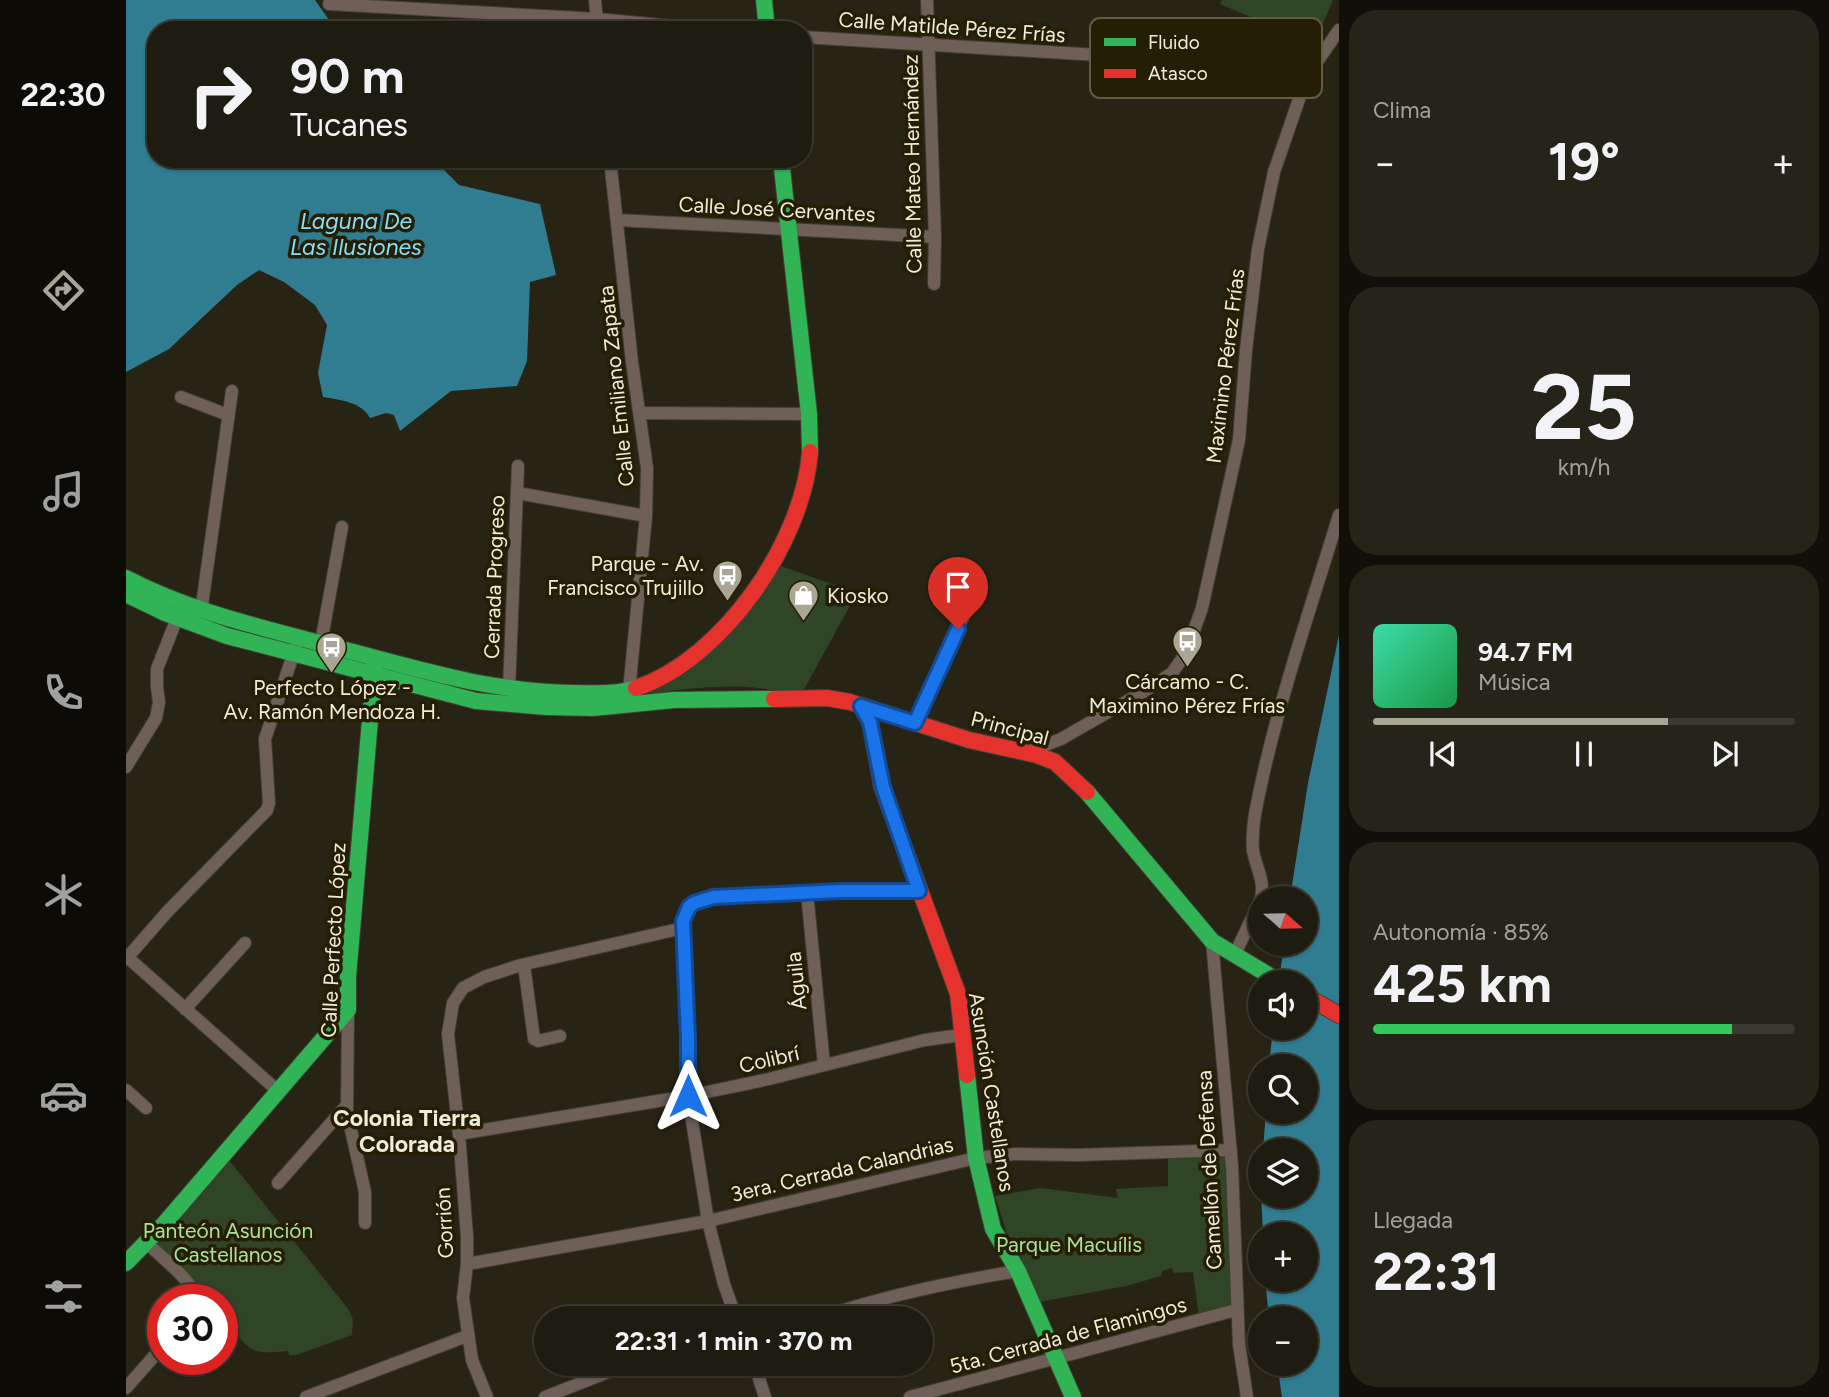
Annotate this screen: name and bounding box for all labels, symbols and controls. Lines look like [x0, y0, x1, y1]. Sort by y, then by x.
street label: Calle Matilde Pérez Frías [838, 7, 1066, 47]
legend [1090, 18, 1322, 98]
text: Fluido [1148, 31, 1200, 54]
text: 90 m [290, 46, 405, 105]
icon: right [175, 49, 266, 140]
street label: Calle Mateo Hernández [898, 54, 926, 274]
text: Atasco [1148, 62, 1208, 85]
text: 22:30 [20, 76, 106, 114]
text: Clima [1373, 96, 1431, 124]
text: Tucanes [290, 106, 408, 144]
text: 19° [1548, 131, 1620, 193]
text: − [1373, 140, 1397, 186]
text: + [1771, 140, 1795, 186]
street label: Calle José Cervantes [678, 191, 876, 227]
water label: Laguna De Las Ilusiones [290, 207, 422, 261]
icon: directions [39, 266, 88, 315]
street label: Maximino Pérez Frías [1201, 267, 1249, 465]
street label: Calle Emiliano Zapata [593, 284, 639, 488]
text: 25 [1531, 353, 1637, 462]
text: km/h [1558, 453, 1610, 481]
icon: music [39, 467, 88, 516]
street label: Cerrada Progreso [479, 495, 509, 659]
place label: Parque - Av. Francisco Trujillo [547, 551, 704, 600]
pin [928, 557, 988, 629]
bus stop icon: Parque - Av. Francisco Trujillo [710, 558, 744, 602]
icon: arrive [939, 568, 977, 606]
shop icon: Kiosko [787, 578, 821, 622]
place label: Kiosko [827, 583, 889, 608]
bus stop icon: Cárcamo - C. Maximino Pérez Frías [1170, 624, 1204, 668]
bus stop icon: Perfecto López - Av. Ramón Mendoza H. [315, 630, 349, 674]
text: 94.7 FM [1478, 636, 1573, 668]
icon: phone [39, 668, 88, 717]
text: Música [1478, 668, 1551, 696]
place label: Cárcamo - C. Maximino Pérez Frías [1089, 669, 1285, 718]
place label: Perfecto López - Av. Ramón Mendoza H. [223, 675, 441, 724]
street label: Principal [968, 706, 1052, 750]
icon: previous [1424, 735, 1462, 773]
icon: pause [1565, 735, 1603, 773]
icon: next [1706, 735, 1744, 773]
street label: Calle Perfecto López [315, 842, 351, 1038]
icon: climate [39, 870, 88, 919]
north arrow [1248, 886, 1318, 956]
map controls [1248, 886, 1318, 1376]
text: Autonomía · 85% [1373, 918, 1549, 946]
street label: Águila [781, 951, 811, 1011]
text: 425 km [1373, 953, 1552, 1015]
button: sound [1248, 970, 1318, 1040]
street label: Asunción Castellanos [964, 991, 1020, 1193]
street label: Colibrí [736, 1040, 803, 1078]
button: search [1248, 1054, 1318, 1124]
position arrow [651, 1059, 725, 1133]
street label: Camellón de Defensa [1191, 1070, 1227, 1270]
icon: car [39, 1071, 88, 1120]
district label: Colonia Tierra Colorada [333, 1104, 481, 1158]
street label: 3era. Cerrada Calandrias [728, 1131, 956, 1207]
button: layers [1248, 1138, 1318, 1208]
street label: Gorrión [430, 1187, 458, 1259]
text: Llegada [1373, 1206, 1453, 1234]
park label: Panteón Asunción Castellanos [143, 1218, 313, 1267]
button: + [1248, 1222, 1318, 1292]
park label: Parque Macuílis [996, 1232, 1142, 1257]
text: 22:31 [1373, 1241, 1500, 1303]
icon: filters [39, 1272, 88, 1321]
speed limit sign: 30 [147, 1284, 238, 1375]
street label: 5ta. Cerrada de Flamingos [947, 1291, 1189, 1379]
button: − [1248, 1306, 1318, 1376]
text: 22:31 · 1 min · 370 m [615, 1325, 852, 1357]

